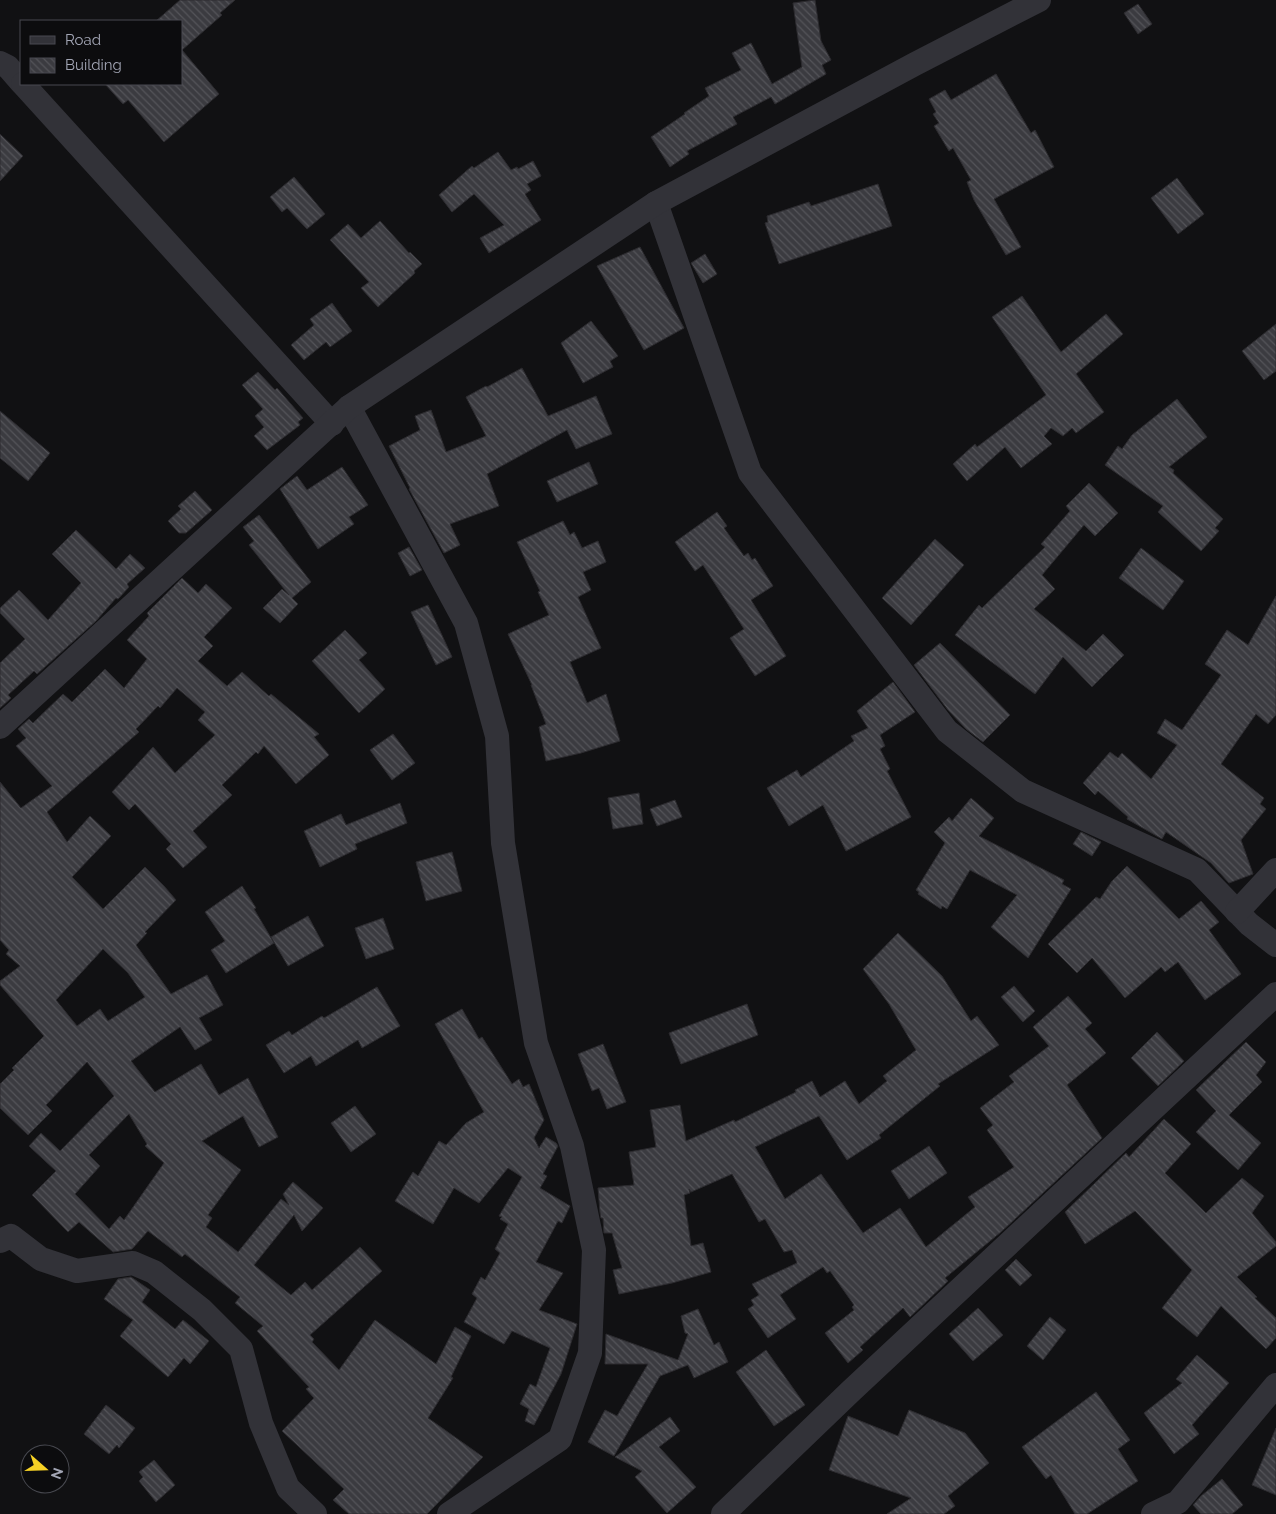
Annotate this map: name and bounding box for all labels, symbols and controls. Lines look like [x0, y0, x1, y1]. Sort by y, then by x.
legend [20, 20, 182, 85]
text: Road [65, 31, 101, 49]
text: Building [65, 56, 122, 74]
north arrow [20, 1444, 70, 1494]
text: N [48, 1466, 67, 1481]

